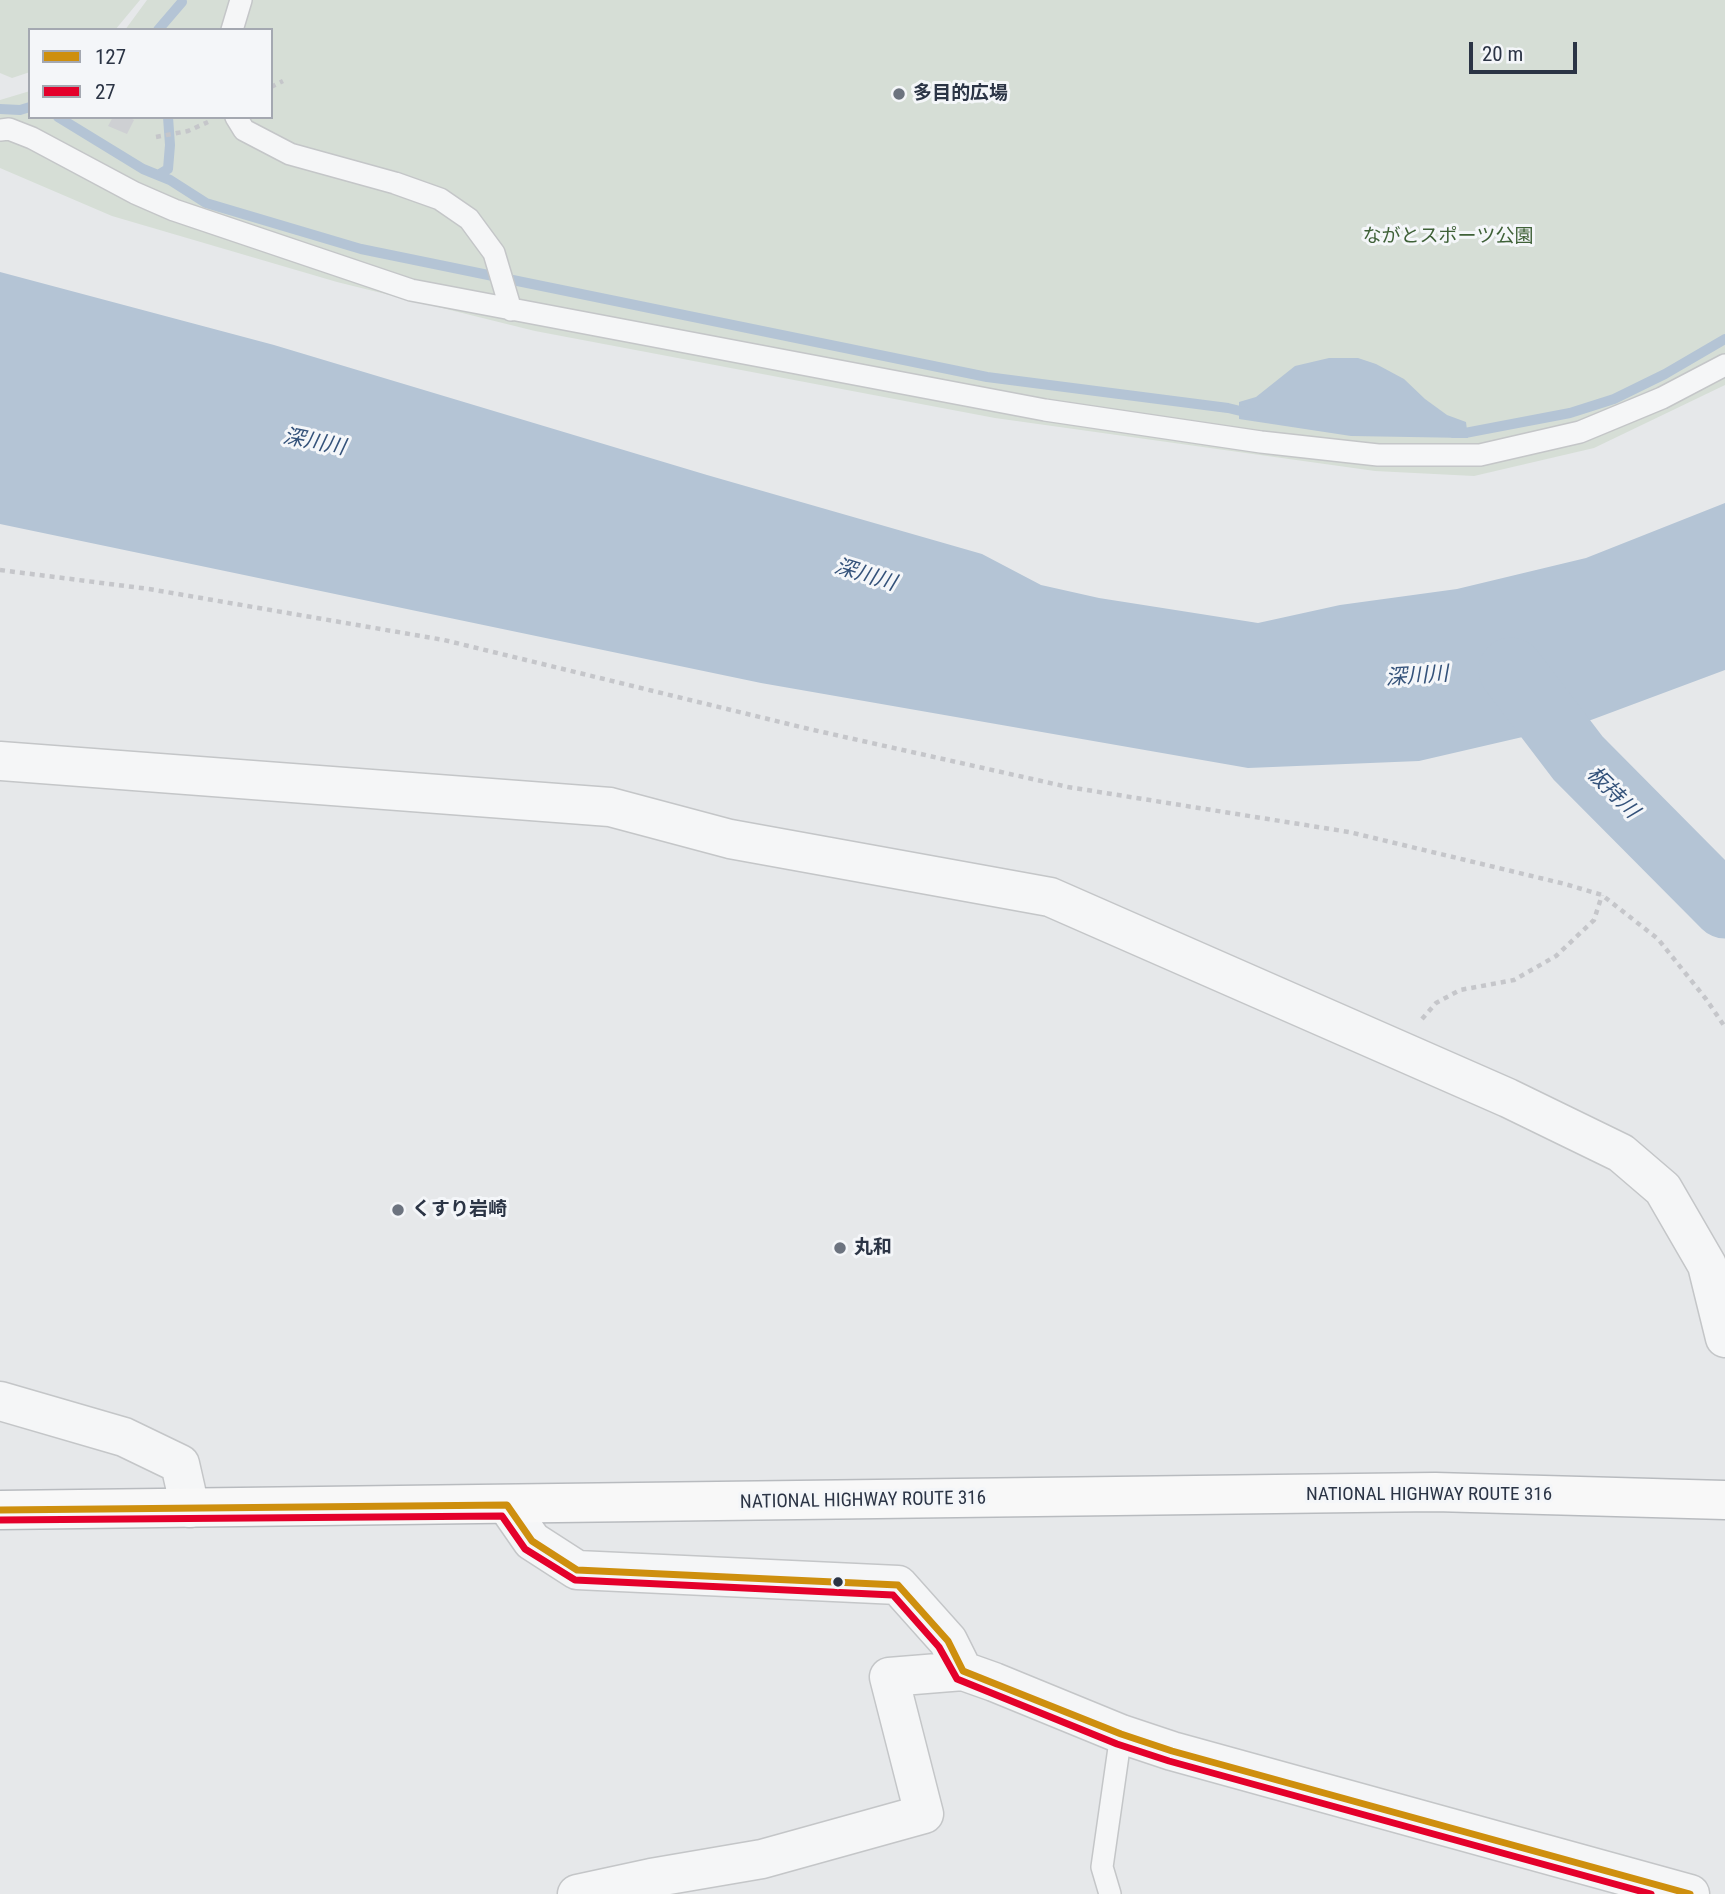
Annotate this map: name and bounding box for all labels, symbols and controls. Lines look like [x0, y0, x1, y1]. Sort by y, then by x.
legend [28, 28, 273, 119]
scale bar [1473, 28, 1582, 72]
text: 20 m [1482, 42, 1523, 66]
text: 127 [95, 45, 126, 69]
text: 27 [95, 80, 116, 104]
place label: 多目的広場 [913, 83, 1008, 105]
marker: 多目的広場 [891, 86, 907, 102]
park label: ながとスポーツ公園 [1363, 226, 1533, 248]
water label: 深川川 [281, 425, 347, 461]
water label: 深川川 [831, 555, 899, 597]
water label: 深川川 [1385, 662, 1449, 692]
water label: 板持川 [1581, 762, 1643, 824]
place label: くすり岩崎 [412, 1199, 507, 1221]
marker: くすり岩崎 [390, 1202, 406, 1218]
place label: 丸和 [854, 1237, 892, 1259]
marker: 丸和 [832, 1240, 848, 1256]
street label: NATIONAL HIGHWAY ROUTE 316 [1306, 1484, 1552, 1506]
street label: NATIONAL HIGHWAY ROUTE 316 [740, 1487, 986, 1515]
unlabelled marker [831, 1575, 845, 1589]

